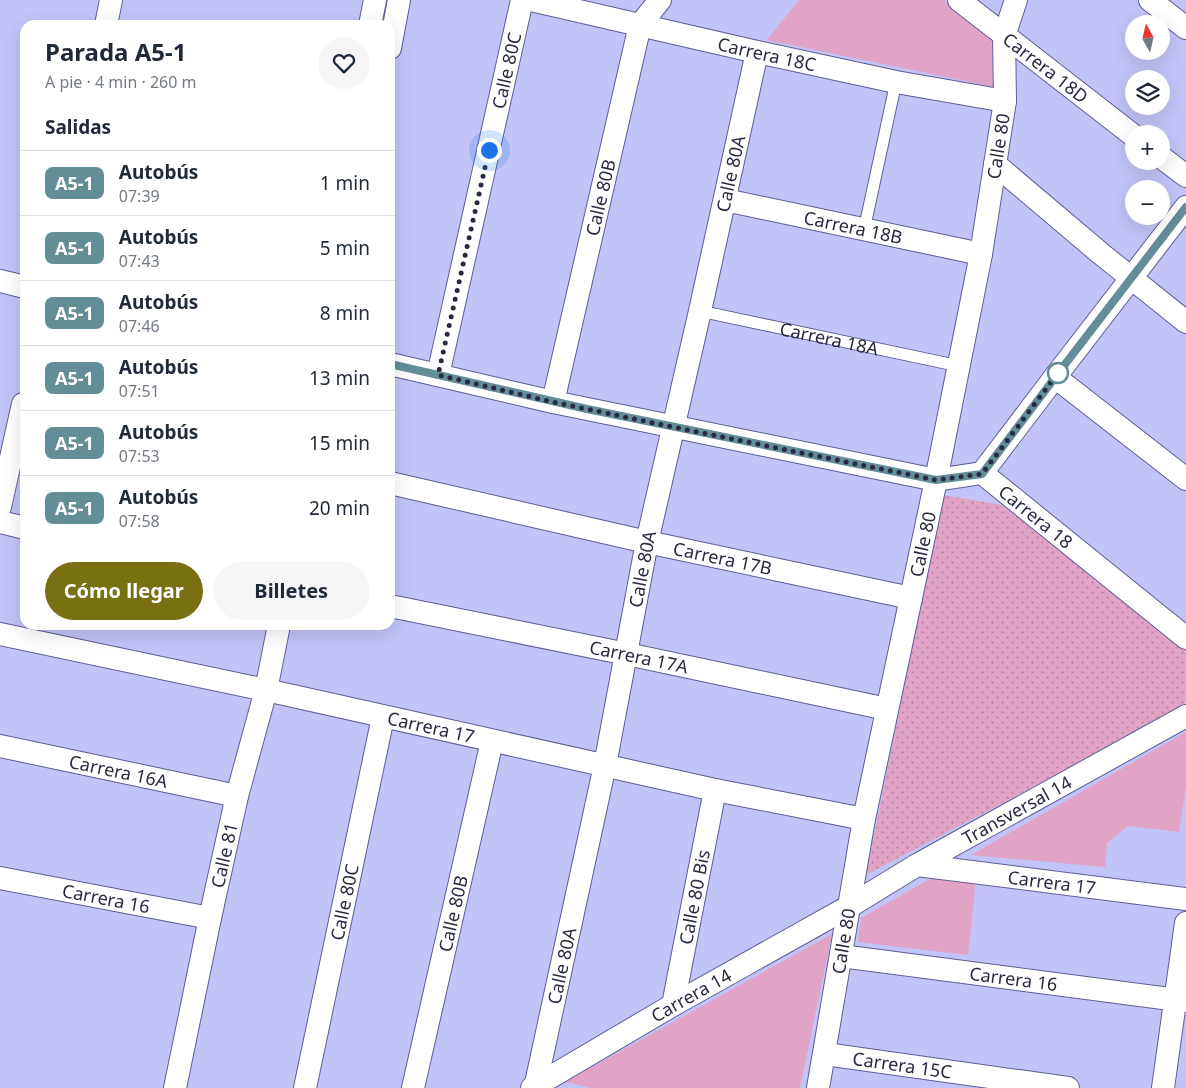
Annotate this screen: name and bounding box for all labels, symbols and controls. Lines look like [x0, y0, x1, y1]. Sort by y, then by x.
north arrow [1125, 15, 1170, 60]
map controls [1125, 15, 1170, 225]
street label: Carrera 18D [998, 27, 1093, 108]
street label: Calle 80C [486, 30, 526, 111]
street label: Carrera 18C [715, 31, 818, 76]
text: Parada A5-1 [45, 35, 186, 68]
button: heart [318, 37, 370, 89]
button: layers [1125, 70, 1170, 115]
text: A pie · 4 min · 260 m [45, 71, 196, 93]
street label: Calle 80 [981, 112, 1015, 181]
text: Salidas [45, 114, 111, 140]
button: + [1125, 125, 1170, 170]
street label: Calle 80A [710, 133, 750, 214]
your location [477, 138, 502, 163]
street label: Calle 80B [580, 157, 621, 238]
text: Autobús [119, 159, 198, 185]
text: 1 min [320, 170, 370, 196]
text: A5-1 [55, 171, 94, 195]
button: − [1125, 180, 1170, 225]
text: 07:39 [119, 185, 160, 207]
street label: Carrera 18B [802, 205, 905, 249]
text: Autobús [119, 224, 198, 250]
text: 5 min [320, 235, 370, 261]
text: A5-1 [55, 236, 94, 260]
text: 07:43 [119, 250, 160, 272]
text: Autobús [119, 289, 198, 315]
text: 8 min [320, 300, 370, 326]
text: A5-1 [55, 301, 94, 325]
text: 07:46 [119, 315, 160, 337]
street label: Carrera 18A [778, 316, 881, 361]
text: Autobús [119, 354, 198, 380]
unlabelled marker [1047, 362, 1069, 384]
text: 13 min [309, 365, 370, 391]
text: A5-1 [55, 366, 94, 390]
text: 07:51 [119, 380, 160, 402]
text: Autobús [119, 419, 198, 445]
text: 15 min [309, 430, 370, 456]
text: A5-1 [55, 431, 94, 455]
text: 07:53 [119, 445, 160, 467]
street label: Carrera 18 [994, 479, 1078, 554]
text: Autobús [119, 484, 198, 510]
text: 20 min [309, 495, 370, 521]
text: A5-1 [55, 496, 94, 520]
street label: Calle 80 [904, 509, 941, 579]
text: 07:58 [119, 510, 160, 532]
street label: Calle 80A [623, 528, 661, 609]
street label: Carrera 17B [671, 536, 774, 580]
button: Cómo llegar [45, 562, 203, 620]
button: Billetes [213, 562, 370, 620]
street label: Carrera 17A [587, 635, 691, 679]
street label: Carrera 17 [385, 705, 477, 748]
street label: Carrera 16A [67, 749, 170, 793]
street label: Transversal 14 [958, 770, 1076, 850]
street label: Calle 81 [205, 820, 243, 890]
street label: Calle 80 Bis [673, 848, 715, 946]
street label: Calle 80C [324, 862, 364, 943]
street label: Carrera 17 [1006, 865, 1097, 900]
street label: Calle 80B [432, 873, 473, 954]
street label: Carrera 16 [60, 878, 152, 918]
street label: Calle 80 [826, 906, 861, 976]
street label: Calle 80A [542, 925, 582, 1006]
street label: Carrera 16 [968, 961, 1059, 996]
street label: Carrera 14 [646, 963, 735, 1027]
street label: Carrera 15C [851, 1046, 953, 1084]

